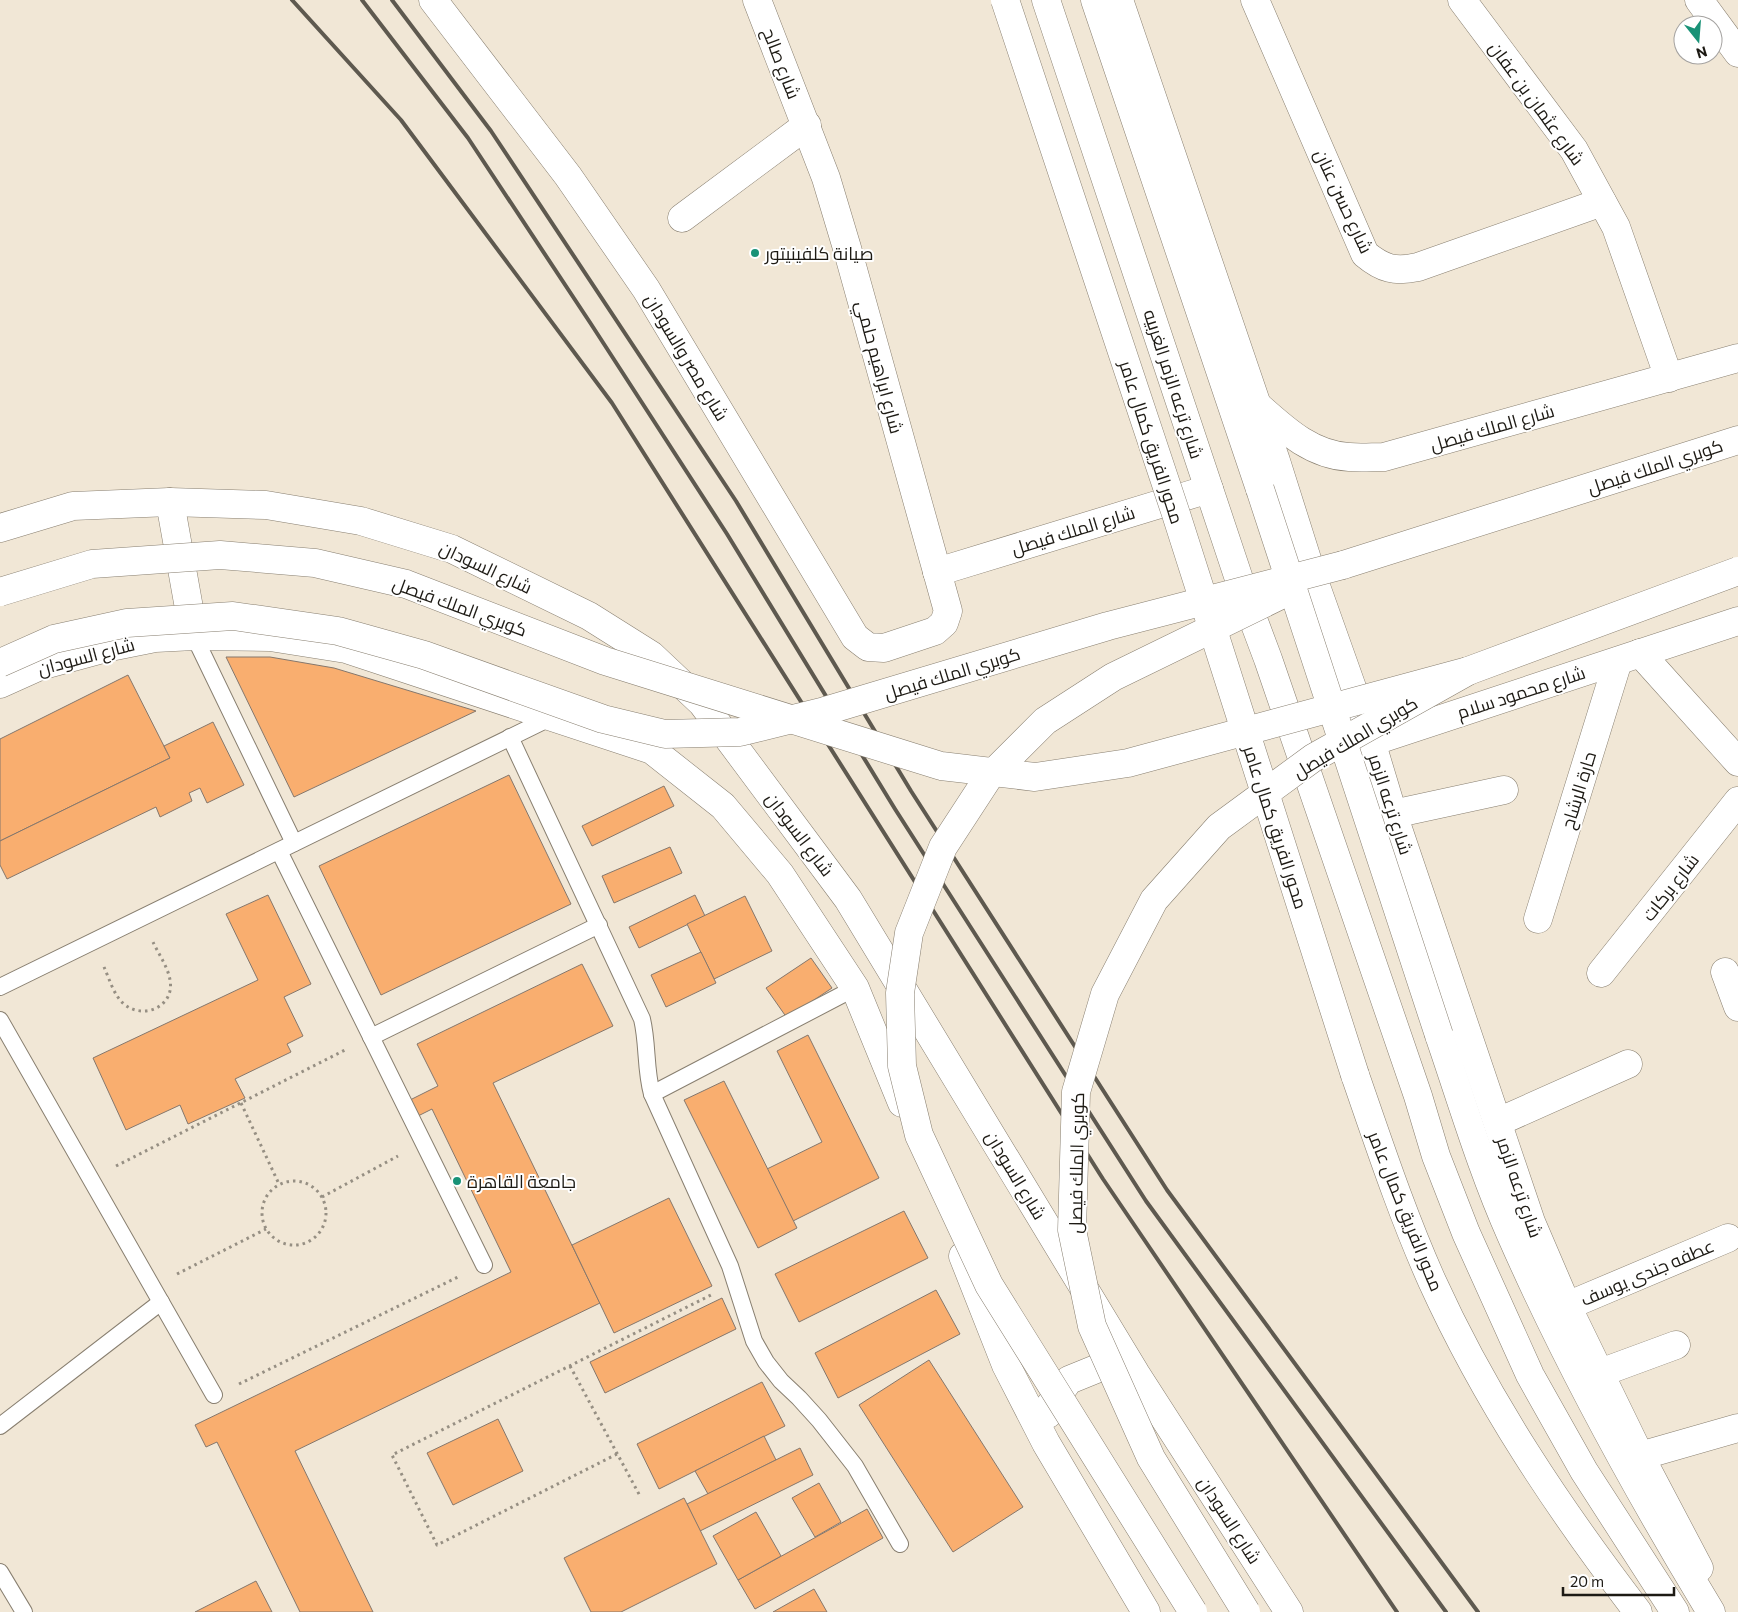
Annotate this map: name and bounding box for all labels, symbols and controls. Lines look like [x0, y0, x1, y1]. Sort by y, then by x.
north arrow [1673, 15, 1723, 65]
street label: شارع صالح [756, 24, 806, 103]
street label: شارع عثمان بن عفان [1483, 37, 1589, 170]
text: N [1694, 43, 1709, 63]
street label: شارع حسن عنان [1308, 145, 1378, 258]
place label: صيانة كلفينيتور [764, 242, 874, 265]
marker: صيانة كلفينيتور [749, 247, 761, 259]
street label: شارع مصر والسودان [639, 289, 734, 426]
street label: شارع ابراهيم حلمي [848, 298, 908, 437]
street label: شارع ترعه الزمر الغربيه [1138, 307, 1209, 462]
street label: محور الفريق كمال عامر [1113, 357, 1189, 527]
street label: شارع الملك فيصل [1427, 399, 1557, 457]
street label: كوبري الملك فيصل [1584, 434, 1727, 502]
street label: شارع الملك فيصل [1009, 501, 1138, 561]
street label: شارع السودان [435, 536, 536, 600]
street label: كوبري الملك فيصل [389, 572, 530, 644]
street label: شارع السودان [35, 632, 137, 681]
street label: كوبري الملك فيصل [881, 642, 1024, 708]
street label: شارع محمود سلام [1454, 661, 1589, 725]
street label: كوبري الملك فيصل [1289, 691, 1423, 786]
street label: محور الفريق كمال عامر [1237, 742, 1313, 912]
street label: حارة الرشاح [1556, 749, 1602, 832]
street label: شارع ترعه الزمر [1362, 750, 1418, 858]
street label: شارع السودان [760, 788, 839, 882]
street label: شارع بركات [1637, 849, 1705, 926]
street label: كوبري الملك فيصل [1064, 1092, 1092, 1234]
street label: شارع السودان [979, 1127, 1051, 1224]
street label: محور الفريق كمال عامر [1362, 1127, 1448, 1295]
street label: شارع ترعه الزمر [1490, 1133, 1548, 1241]
place label: جامعة القاهرة [467, 1170, 576, 1193]
marker: جامعة القاهرة [451, 1175, 463, 1187]
street label: عطفه جندى يوسف [1577, 1234, 1718, 1311]
street label: شارع السودان [1192, 1472, 1266, 1569]
scale bar [1563, 1564, 1674, 1596]
text: 20 m [1570, 1572, 1604, 1590]

